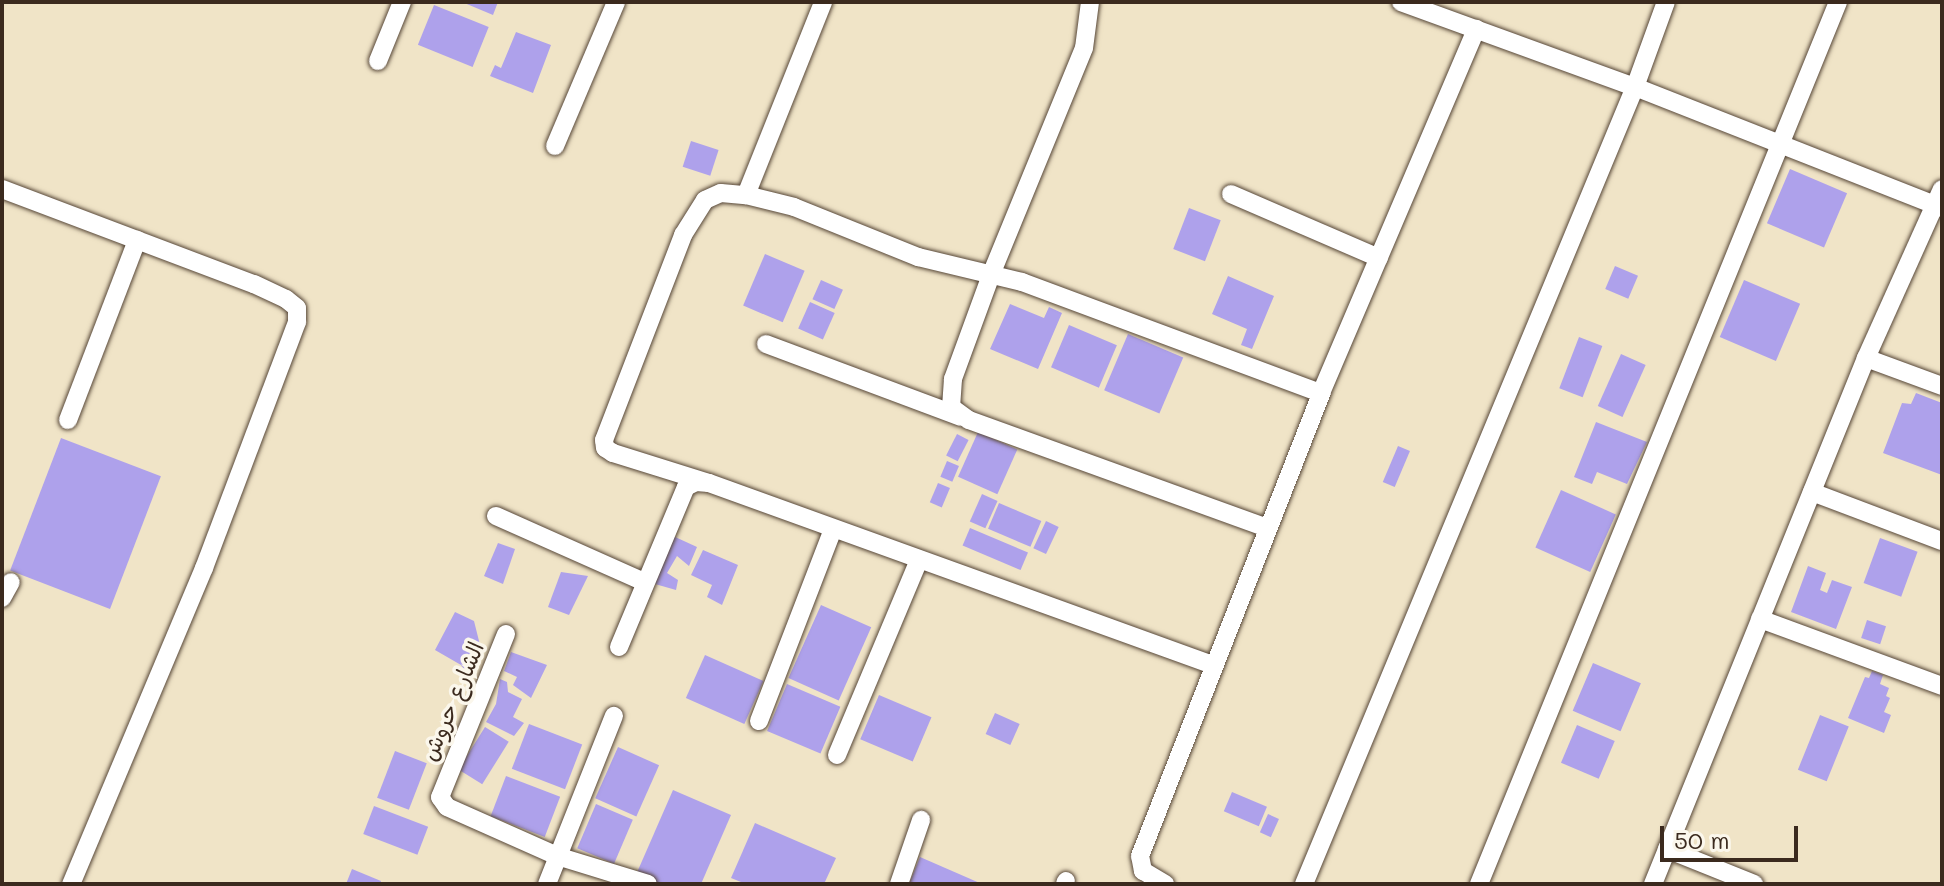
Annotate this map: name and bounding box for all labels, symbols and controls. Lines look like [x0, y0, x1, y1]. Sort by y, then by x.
street label: الشارع حروش [415, 638, 489, 764]
scale bar [1664, 810, 1802, 860]
text: 50 m [1674, 824, 1730, 855]

